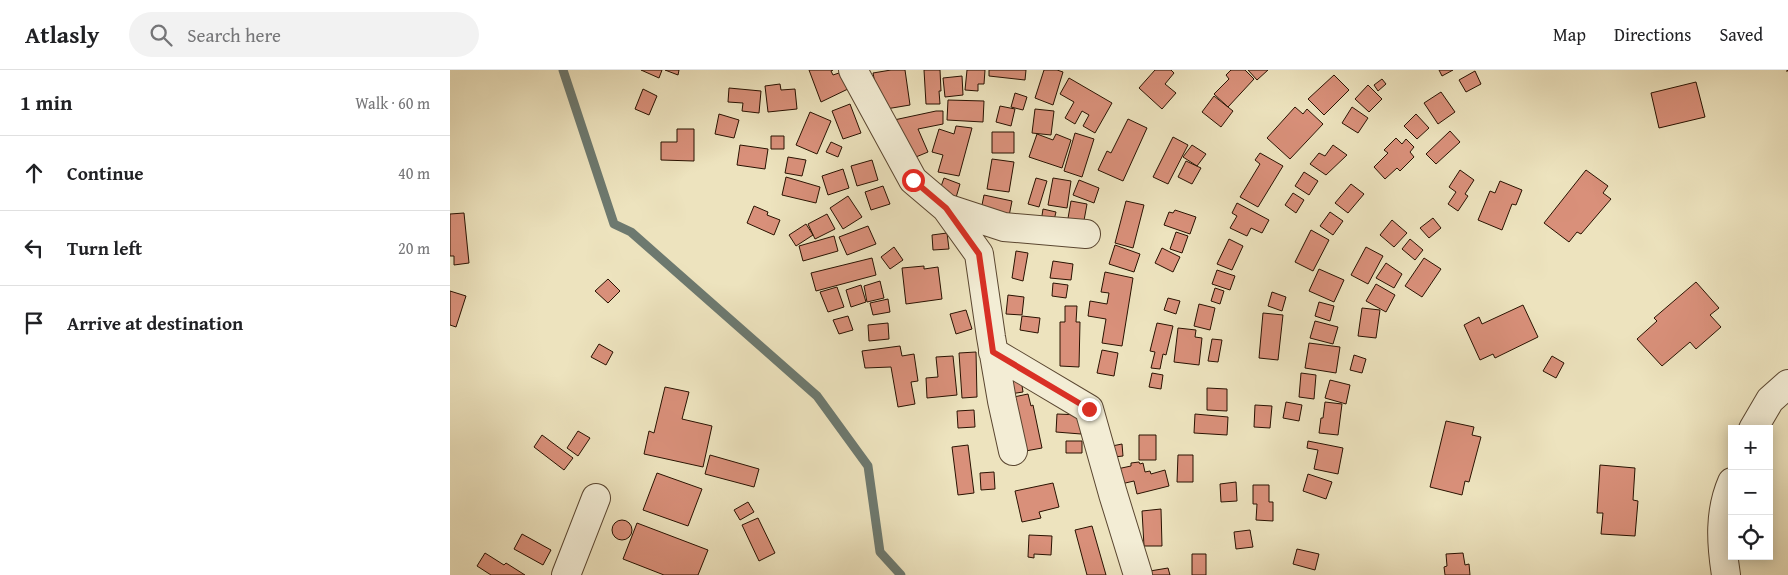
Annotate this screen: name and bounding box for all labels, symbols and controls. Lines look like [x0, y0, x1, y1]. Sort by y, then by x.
search box [129, 12, 479, 57]
text: Atlasly [25, 17, 99, 52]
icon: search [147, 21, 175, 49]
text: Search here [187, 21, 281, 49]
text: Map [1553, 21, 1586, 48]
text: Directions [1614, 21, 1691, 48]
text: Saved [1719, 21, 1763, 48]
text: 1 min [20, 87, 72, 118]
text: Walk · 60 m [355, 91, 430, 115]
icon: ahead [20, 159, 48, 187]
text: Continue [67, 159, 144, 187]
text: 40 m [398, 161, 430, 185]
route start [902, 169, 925, 192]
icon: left [20, 234, 48, 262]
text: Turn left [67, 234, 142, 262]
text: 20 m [398, 236, 430, 260]
icon: arrive [20, 309, 48, 337]
text: Arrive at destination [67, 309, 243, 337]
route end [1078, 398, 1101, 421]
map controls [1728, 425, 1773, 560]
button: + [1728, 425, 1773, 470]
button: − [1728, 470, 1773, 515]
button: locate [1728, 515, 1773, 560]

